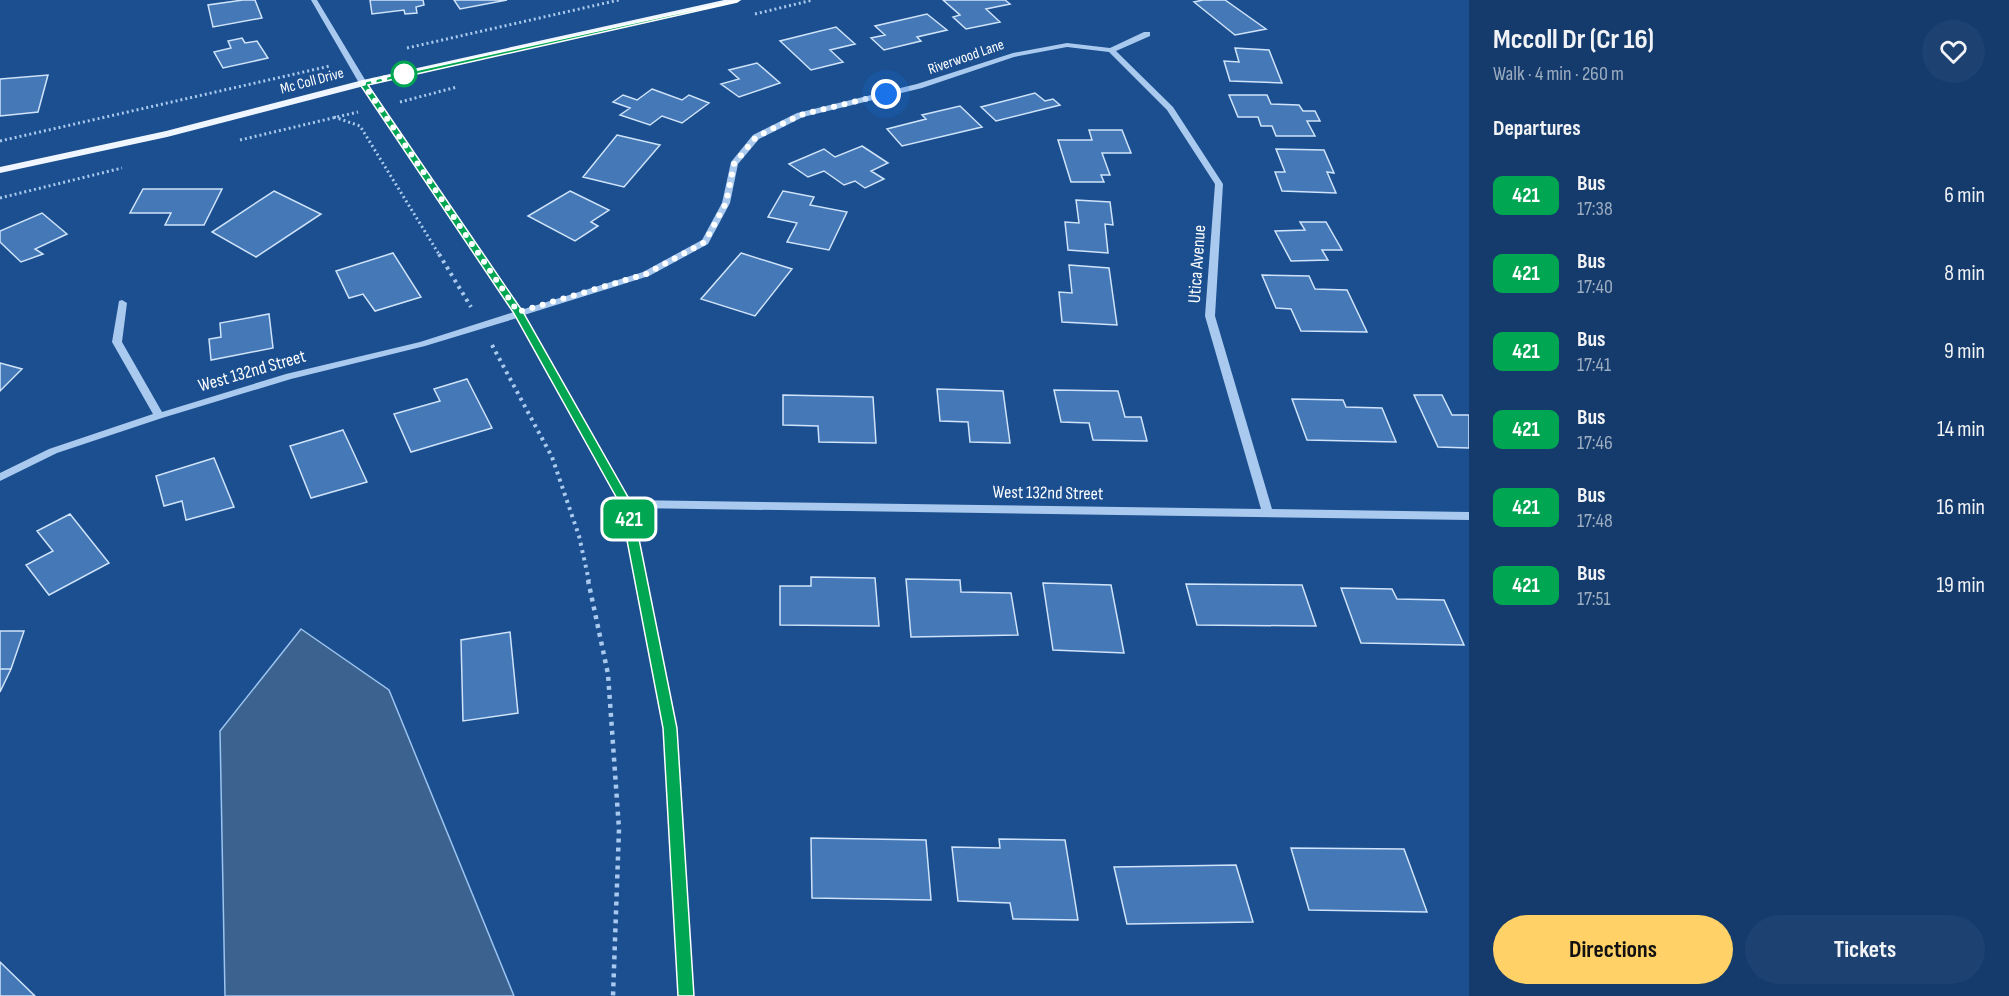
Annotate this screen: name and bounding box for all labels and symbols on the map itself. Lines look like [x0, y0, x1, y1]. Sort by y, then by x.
street label: Riverwood Lane [925, 35, 1007, 79]
unlabelled marker [391, 61, 417, 87]
street label: Mc Coll Drive [278, 63, 346, 99]
your location [871, 79, 901, 109]
street label: Utica Avenue [1184, 224, 1210, 304]
street label: West 132nd Street [196, 346, 309, 396]
street label: West 132nd Street [992, 482, 1104, 504]
line badge: 421 [594, 500, 664, 538]

